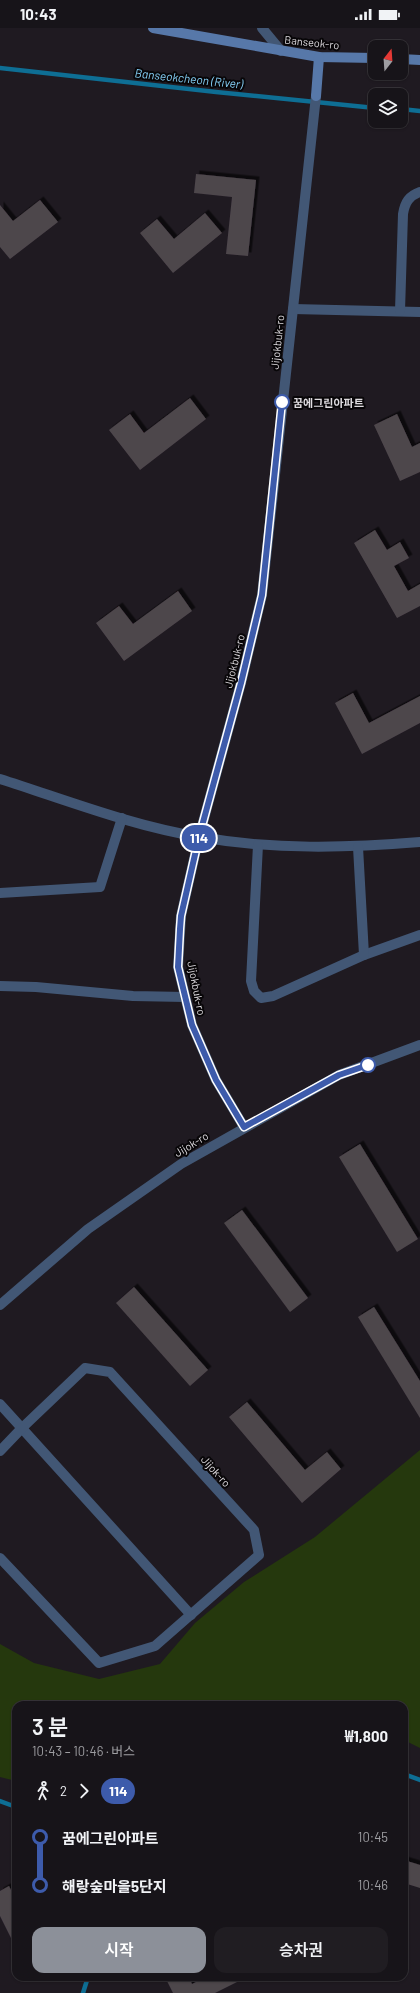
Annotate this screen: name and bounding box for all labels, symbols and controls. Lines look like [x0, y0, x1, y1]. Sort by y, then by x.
text: 10:43 [20, 5, 57, 23]
street label: Banseok-ro [284, 33, 340, 51]
north arrow [368, 40, 408, 80]
map controls [368, 40, 408, 128]
water label: Banseokcheon (River) [134, 65, 245, 91]
button: layers [368, 88, 408, 128]
street label: Jijokbuk-ro [268, 314, 286, 370]
marker: 꿈에그린아파트 [274, 394, 290, 410]
place label: 꿈에그린아파트 [293, 396, 364, 409]
street label: Jijokbuk-ro [221, 633, 247, 689]
line badge: 114 [176, 825, 222, 851]
text: 114 [190, 829, 208, 846]
street label: Jijokbuk-ro [185, 960, 209, 1016]
unlabelled marker [360, 1057, 376, 1073]
street label: Jijok-ro [172, 1129, 210, 1159]
street label: Jijok-ro [199, 1453, 233, 1489]
text: 3 분 [32, 1713, 68, 1739]
text: ₩1,800 [345, 1727, 388, 1745]
text: 10:43 – 10:46 · 버스 [32, 1743, 135, 1759]
icon: walk [32, 1780, 54, 1802]
icon: forward [73, 1780, 95, 1802]
text: 114 [109, 1782, 127, 1799]
text: 2 [60, 1783, 67, 1799]
text: 꿈에그린아파트 [62, 1829, 159, 1847]
text: 10:45 [358, 1829, 388, 1845]
text: 해랑숲마을5단지 [62, 1877, 167, 1895]
text: 10:46 [358, 1877, 388, 1893]
button: 시작 [32, 1927, 206, 1973]
button: 승차권 [214, 1927, 388, 1973]

